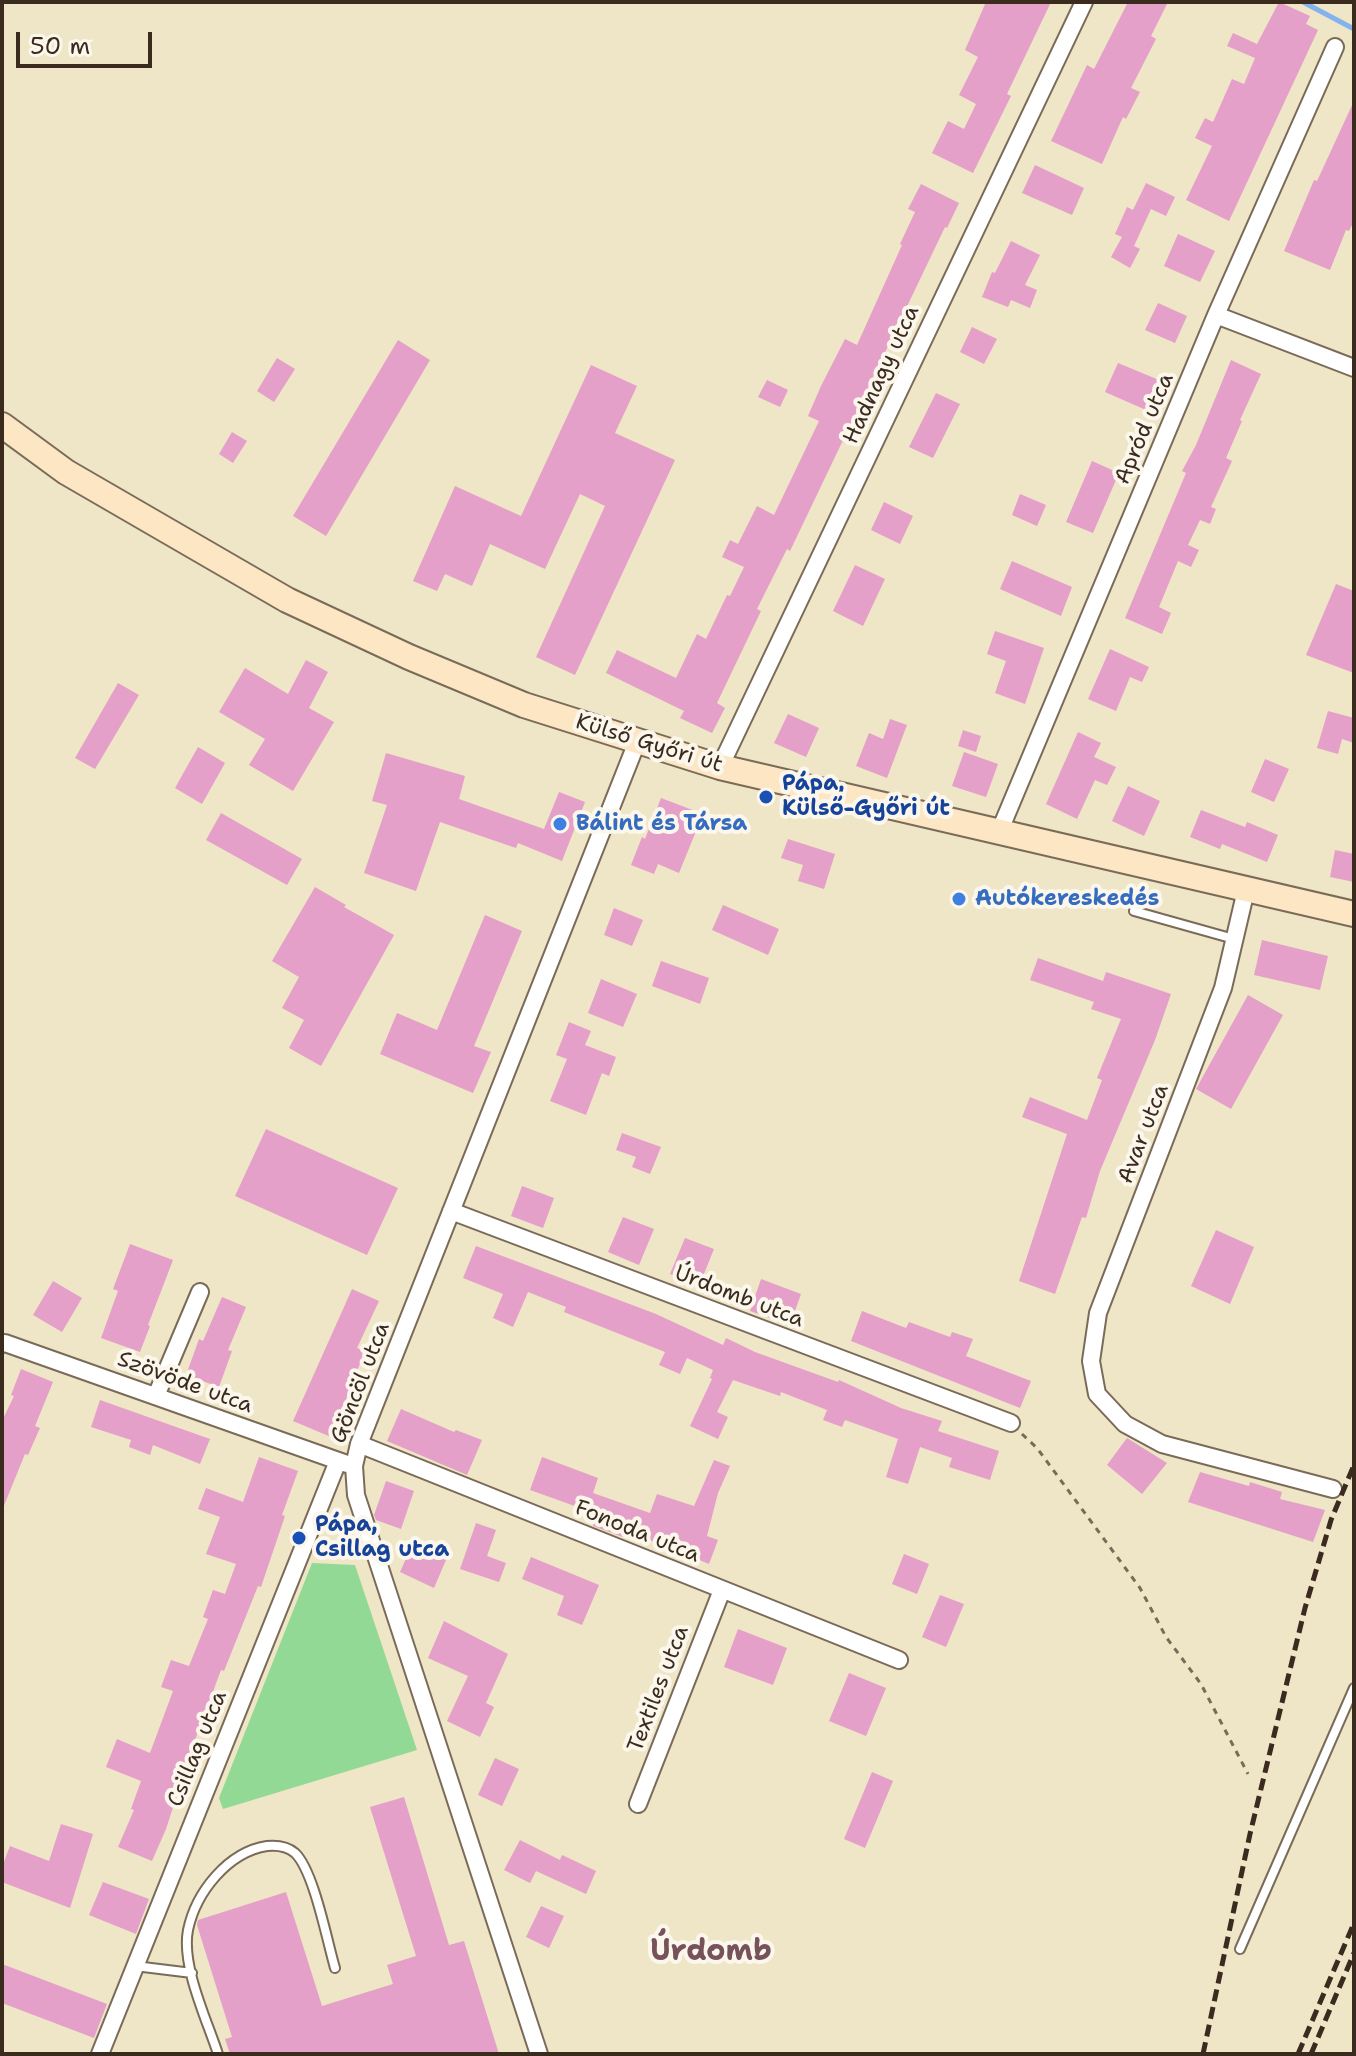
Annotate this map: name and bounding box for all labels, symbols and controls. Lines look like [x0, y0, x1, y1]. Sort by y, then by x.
scale bar [20, 16, 156, 66]
text: 50 m [30, 30, 90, 62]
street label: Hadnagy utca [838, 302, 926, 448]
street label: Apród utca [1110, 369, 1180, 489]
street label: Külső Győri út [572, 709, 726, 779]
place label: Pápa, Külső-Győri út [782, 771, 950, 822]
marker: Pápa, Külső-Győri út [757, 788, 775, 806]
place label: Bálint és Társa [576, 811, 747, 837]
marker: Bálint és Társa [551, 815, 569, 833]
place label: Autókereskedés [975, 886, 1159, 912]
marker: Autókereskedés [950, 890, 968, 908]
street label: Avar utca [1113, 1081, 1175, 1187]
street label: Úrdomb utca [671, 1260, 807, 1334]
street label: Göncöl utca [326, 1319, 396, 1447]
street label: Szövöde utca [114, 1346, 256, 1420]
street label: Fonoda utca [571, 1495, 703, 1569]
place label: Pápa, Csillag utca [315, 1512, 449, 1564]
marker: Pápa, Csillag utca [290, 1529, 308, 1547]
street label: Textiles utca [623, 1622, 695, 1756]
street label: Csillag utca [163, 1687, 233, 1811]
district label: Úrdomb [650, 1934, 772, 1970]

